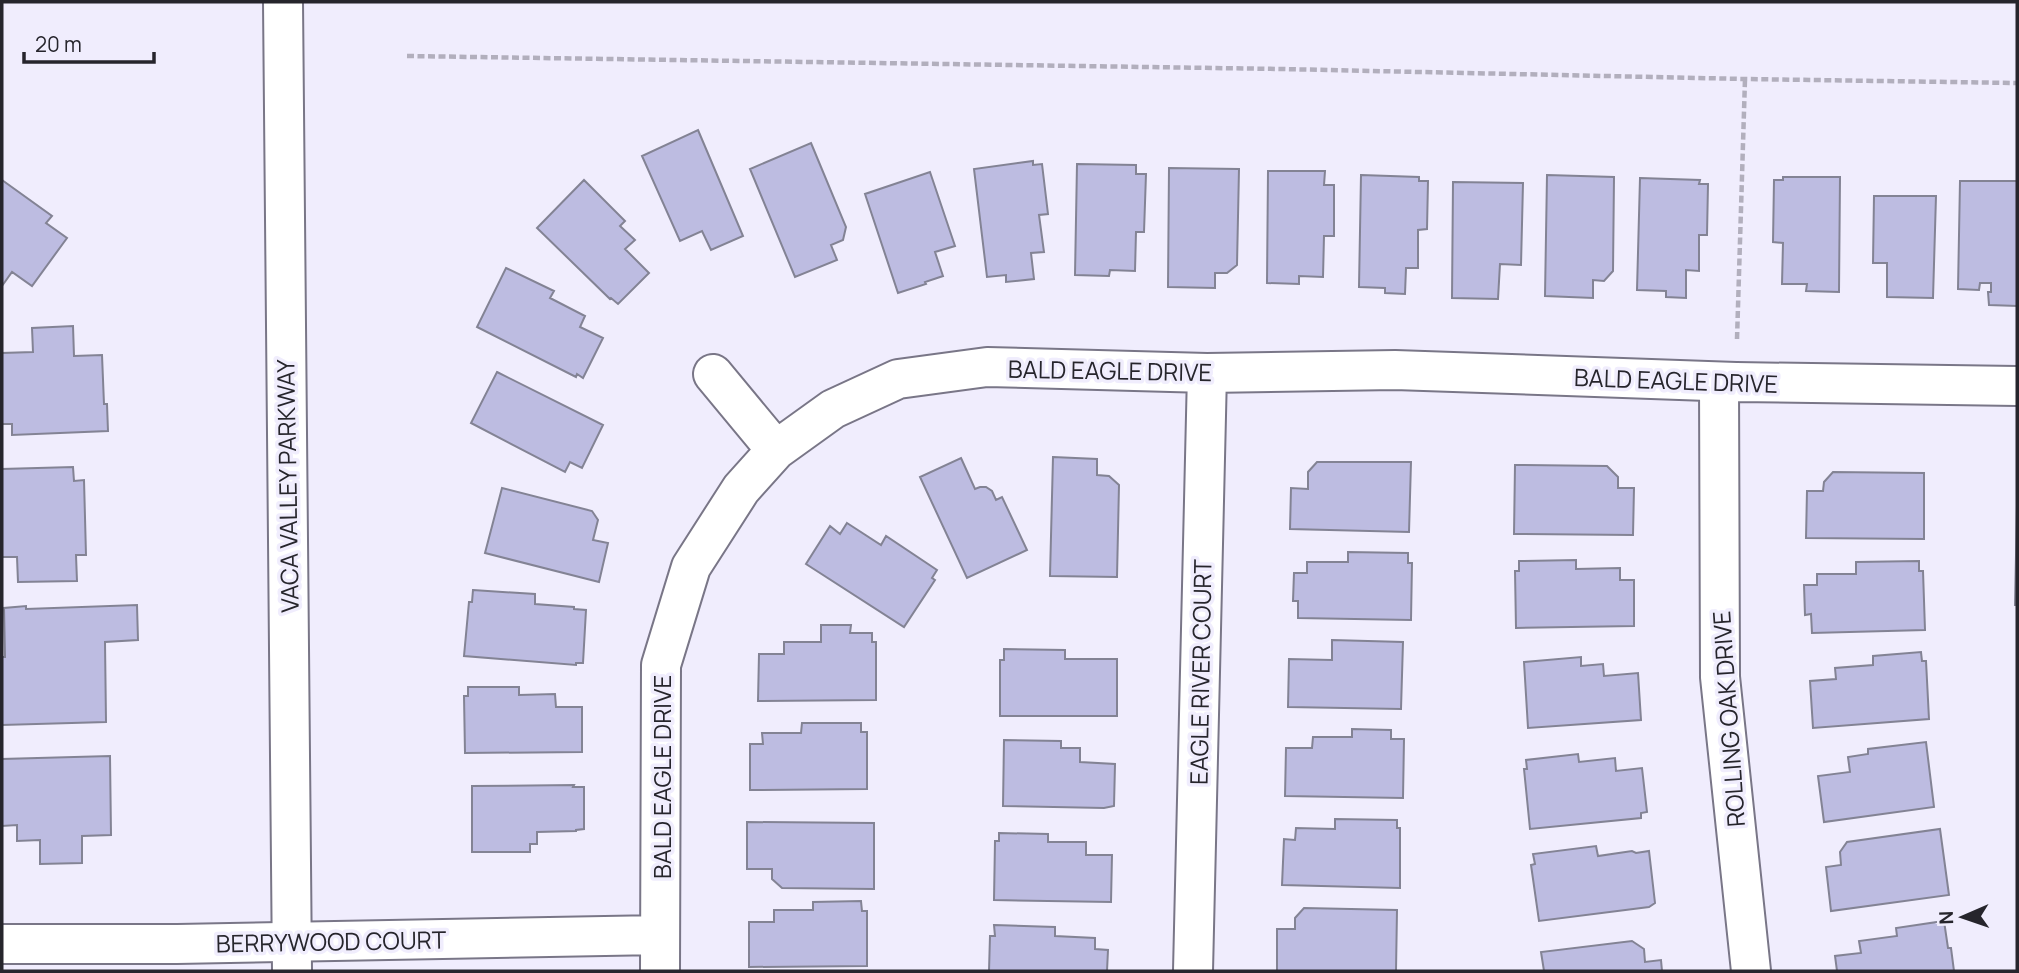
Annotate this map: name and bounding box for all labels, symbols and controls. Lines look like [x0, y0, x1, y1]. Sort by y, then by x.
scale bar [24, 21, 154, 65]
text: 20 m [35, 30, 82, 58]
street label: BALD EAGLE DRIVE [1008, 352, 1212, 388]
street label: VACA VALLEY PARKWAY [268, 358, 306, 613]
street label: BALD EAGLE DRIVE [1573, 360, 1779, 400]
street label: EAGLE RIVER COURT [1182, 558, 1218, 785]
street label: ROLLING OAK DRIVE [1704, 610, 1752, 828]
street label: BALD EAGLE DRIVE [645, 675, 678, 879]
north arrow [1928, 882, 1998, 952]
text: N [1933, 910, 1959, 925]
street label: BERRYWOOD COURT [216, 922, 447, 960]

